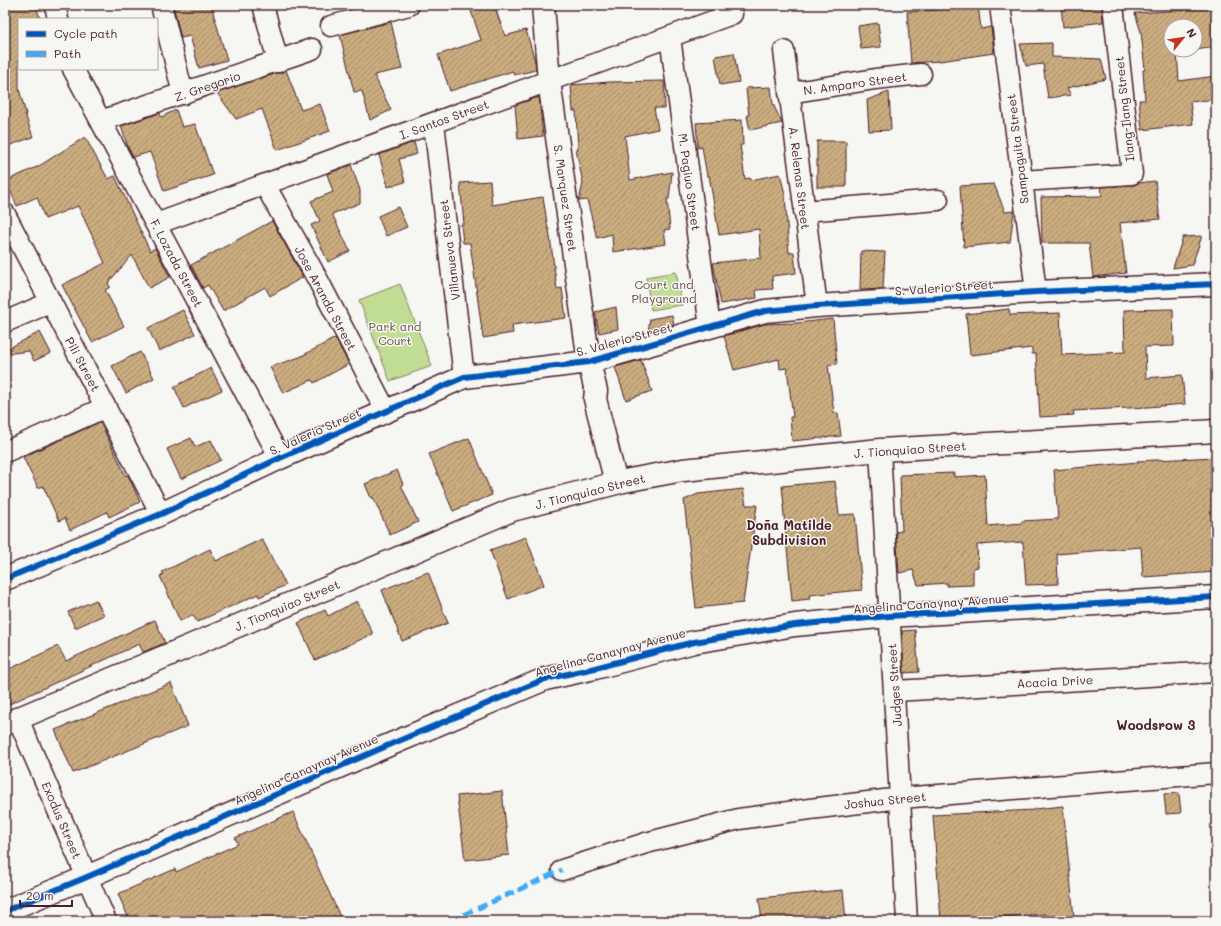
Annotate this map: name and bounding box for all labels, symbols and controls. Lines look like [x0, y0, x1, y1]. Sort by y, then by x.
legend [18, 18, 158, 70]
north arrow [1163, 18, 1203, 58]
text: Cycle path [54, 25, 117, 41]
text: N [1184, 25, 1201, 40]
text: Path [54, 45, 81, 61]
street label: Ilang-Ilang Street [1111, 56, 1137, 162]
street label: Z. Gregorio [172, 67, 242, 105]
street label: N. Amparo Street [802, 68, 908, 98]
street label: Sampaguita Street [1002, 93, 1032, 205]
street label: I. Santos Street [397, 95, 491, 143]
street label: A. Relenas Street [786, 126, 814, 230]
street label: M. Pagiuo Street [675, 132, 705, 232]
street label: S. Marquez Street [551, 144, 581, 252]
street label: Villanueva Street [435, 199, 463, 301]
street label: F. Lozada Street [147, 216, 207, 310]
street label: Jose Aranda Street [292, 243, 360, 353]
park label: Court and Playground [631, 276, 697, 306]
street label: S. Valerio Street [894, 276, 994, 298]
park label: Park and Court [369, 318, 422, 348]
street label: S. Valerio Street [574, 319, 674, 359]
street label: Pili Street [62, 334, 104, 394]
street label: S. Valerio Street [267, 404, 363, 458]
street label: J. Tionquiao Street [853, 437, 967, 461]
street label: J. Tionquiao Street [533, 470, 647, 512]
district label: Doña Matilde Subdivision [746, 516, 832, 548]
street label: J. Tionquiao Street [232, 576, 342, 634]
street label: Angelina Canaynay Avenue [853, 590, 1009, 616]
street label: Angelina Canaynay Avenue [533, 624, 687, 680]
street label: Judges Street [883, 643, 905, 727]
street label: Acacia Drive [1016, 671, 1094, 691]
district label: Woodsrow 3 [1117, 716, 1196, 733]
street label: Angelina Canaynay Avenue [231, 730, 381, 808]
street label: Exodus Street [39, 779, 85, 861]
street label: Joshua Street [843, 788, 927, 812]
scale bar [20, 882, 72, 908]
text: 20 m [26, 887, 54, 903]

